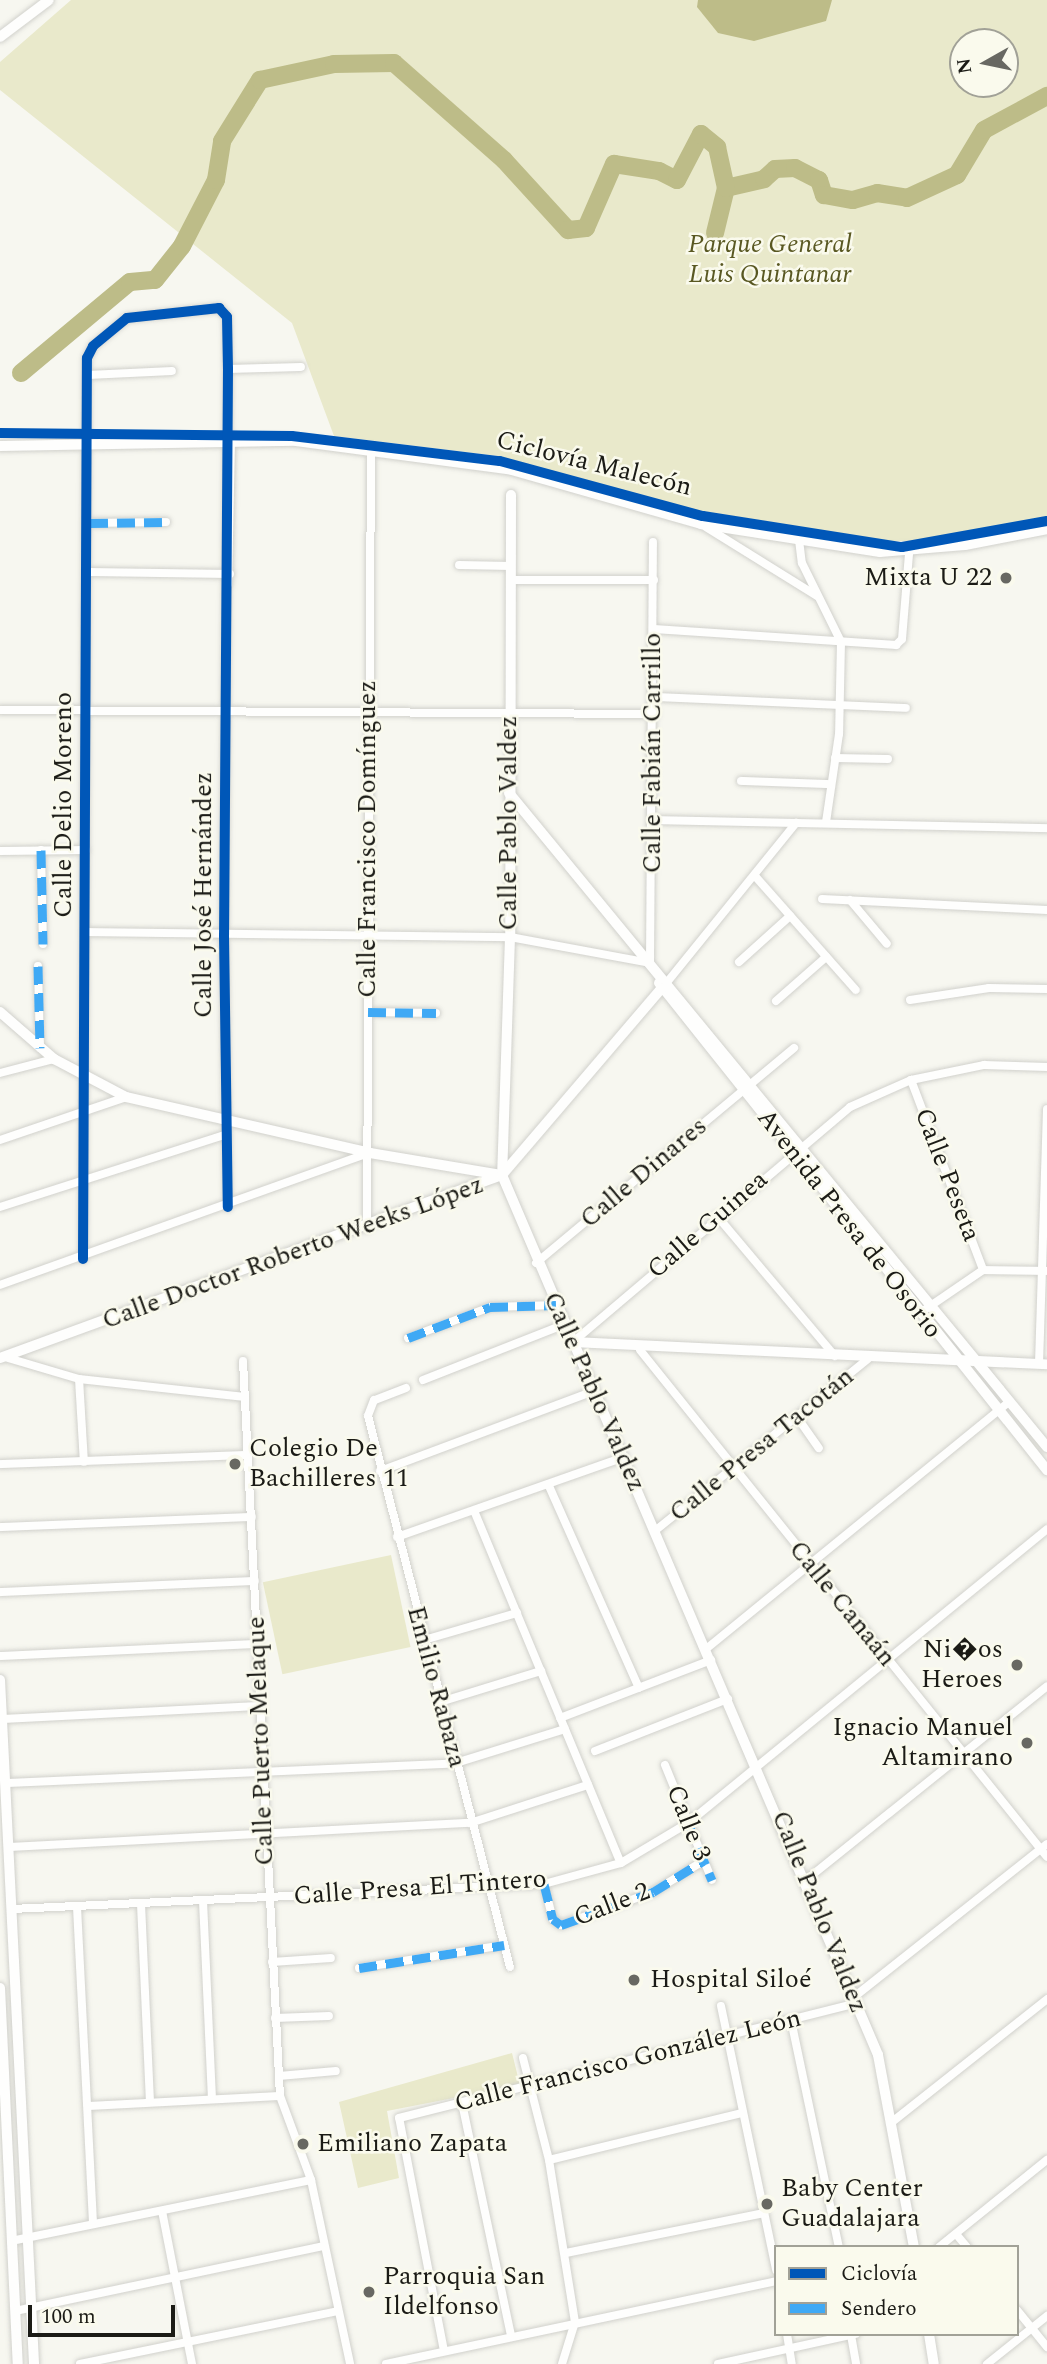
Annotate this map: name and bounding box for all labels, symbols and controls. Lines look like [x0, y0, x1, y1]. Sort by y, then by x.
north arrow [949, 28, 1019, 98]
text: N [949, 56, 980, 76]
park label: Parque General Luis Quintanar [688, 229, 852, 290]
street label: Ciclovía Malecón [493, 425, 695, 503]
place label: Mixta U 22 [864, 562, 992, 594]
marker: Mixta U 22 [998, 570, 1014, 586]
street label: Calle Fabián Carrillo [637, 633, 669, 873]
street label: Calle Francisco Domínguez [352, 680, 384, 998]
street label: Calle Delio Moreno [48, 692, 80, 918]
street label: Calle Pablo Valdez [493, 715, 525, 931]
street label: Calle José Hernández [188, 772, 220, 1018]
street label: Avenida Presa de Osorio [750, 1103, 948, 1345]
street label: Calle Peseta [907, 1104, 987, 1246]
street label: Calle Dinares [574, 1111, 714, 1235]
street label: Calle Guinea [642, 1164, 774, 1286]
street label: Calle Doctor Roberto Weeks López [98, 1169, 488, 1337]
street label: Calle Pablo Valdez [536, 1287, 652, 1497]
street label: Calle Presa Tacotán [663, 1361, 861, 1529]
place label: Colegio De Bachilleres 11 [249, 1433, 409, 1494]
marker: Colegio De Bachilleres 11 [227, 1456, 243, 1472]
street label: Calle Canaán [782, 1535, 902, 1673]
street label: Emilio Rabaza [399, 1603, 473, 1771]
street label: Calle Puerto Melaque [241, 1616, 281, 1866]
place label: Ni�os Heroes [921, 1634, 1003, 1696]
marker: Ni�os Heroes [1009, 1657, 1025, 1673]
place label: Ignacio Manuel Altamirano [832, 1712, 1013, 1774]
marker: Ignacio Manuel Altamirano [1019, 1735, 1035, 1751]
street label: Calle 3 [659, 1781, 717, 1865]
street label: Calle Pablo Valdez [764, 1806, 874, 2018]
street label: Calle Presa El Tintero [292, 1864, 548, 1912]
street label: Calle 2 [570, 1876, 654, 1934]
place label: Hospital Siloé [650, 1964, 811, 1996]
marker: Hospital Siloé [624, 1970, 644, 1990]
street label: Calle Francisco González León [452, 2003, 804, 2119]
place label: Emiliano Zapata [317, 2128, 508, 2160]
marker: Emiliano Zapata [295, 2136, 311, 2152]
place label: Baby Center Guadalajara [781, 2173, 923, 2234]
marker: Baby Center Guadalajara [759, 2196, 775, 2212]
legend [774, 2245, 1019, 2336]
text: Ciclovía [841, 2258, 917, 2290]
place label: Parroquia San Ildelfonso [383, 2261, 545, 2322]
marker: Parroquia San Ildelfonso [361, 2284, 377, 2300]
scale bar [32, 2290, 178, 2334]
text: Sendero [841, 2293, 917, 2325]
text: 100 m [41, 2301, 96, 2333]

